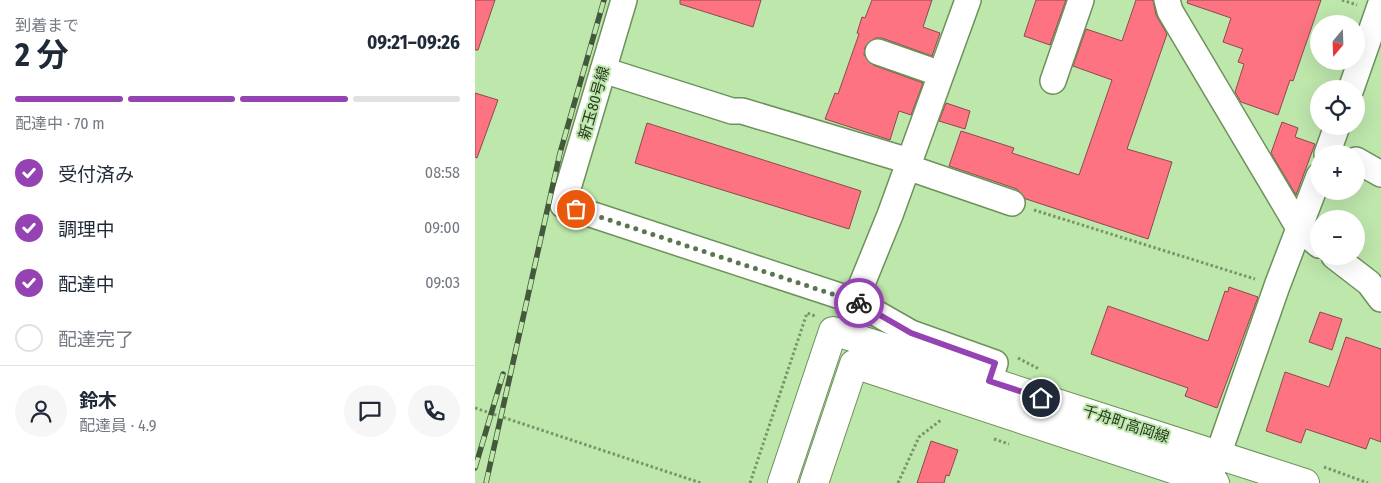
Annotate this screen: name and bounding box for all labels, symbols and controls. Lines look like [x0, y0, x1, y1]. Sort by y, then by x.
north arrow [1310, 15, 1365, 70]
map controls [1310, 15, 1365, 265]
text: 到着まで [15, 16, 79, 35]
text: 09:21–09:26 [367, 31, 460, 54]
text: 2 分 [15, 36, 68, 74]
street label: 新玉80号線 [575, 64, 613, 142]
button: locate [1310, 80, 1365, 135]
text: 配達中 · 70 m [15, 114, 105, 133]
button: + [1310, 145, 1365, 200]
icon: check [15, 159, 43, 187]
text: 受付済み [58, 163, 134, 186]
text: 08:58 [425, 163, 460, 182]
pin [555, 188, 597, 230]
icon: bag [562, 195, 590, 223]
button: − [1310, 210, 1365, 265]
icon: check [15, 214, 43, 242]
text: 調理中 [58, 218, 115, 241]
text: 09:00 [424, 218, 460, 237]
icon: check [15, 269, 43, 297]
text: 配達中 [58, 273, 115, 296]
text: 09:03 [425, 273, 460, 292]
courier [834, 278, 884, 328]
icon: bike [845, 289, 873, 317]
text: 配達完了 [58, 328, 134, 351]
pin [1020, 377, 1062, 419]
icon: home [1027, 384, 1055, 412]
button: person [15, 385, 67, 437]
button: chat [344, 385, 396, 437]
button: phone [408, 385, 460, 437]
text: 鈴木 [79, 389, 117, 412]
street label: 千舟町高岡線 [1080, 402, 1172, 446]
text: 配達員 · 4.9 [79, 416, 156, 435]

